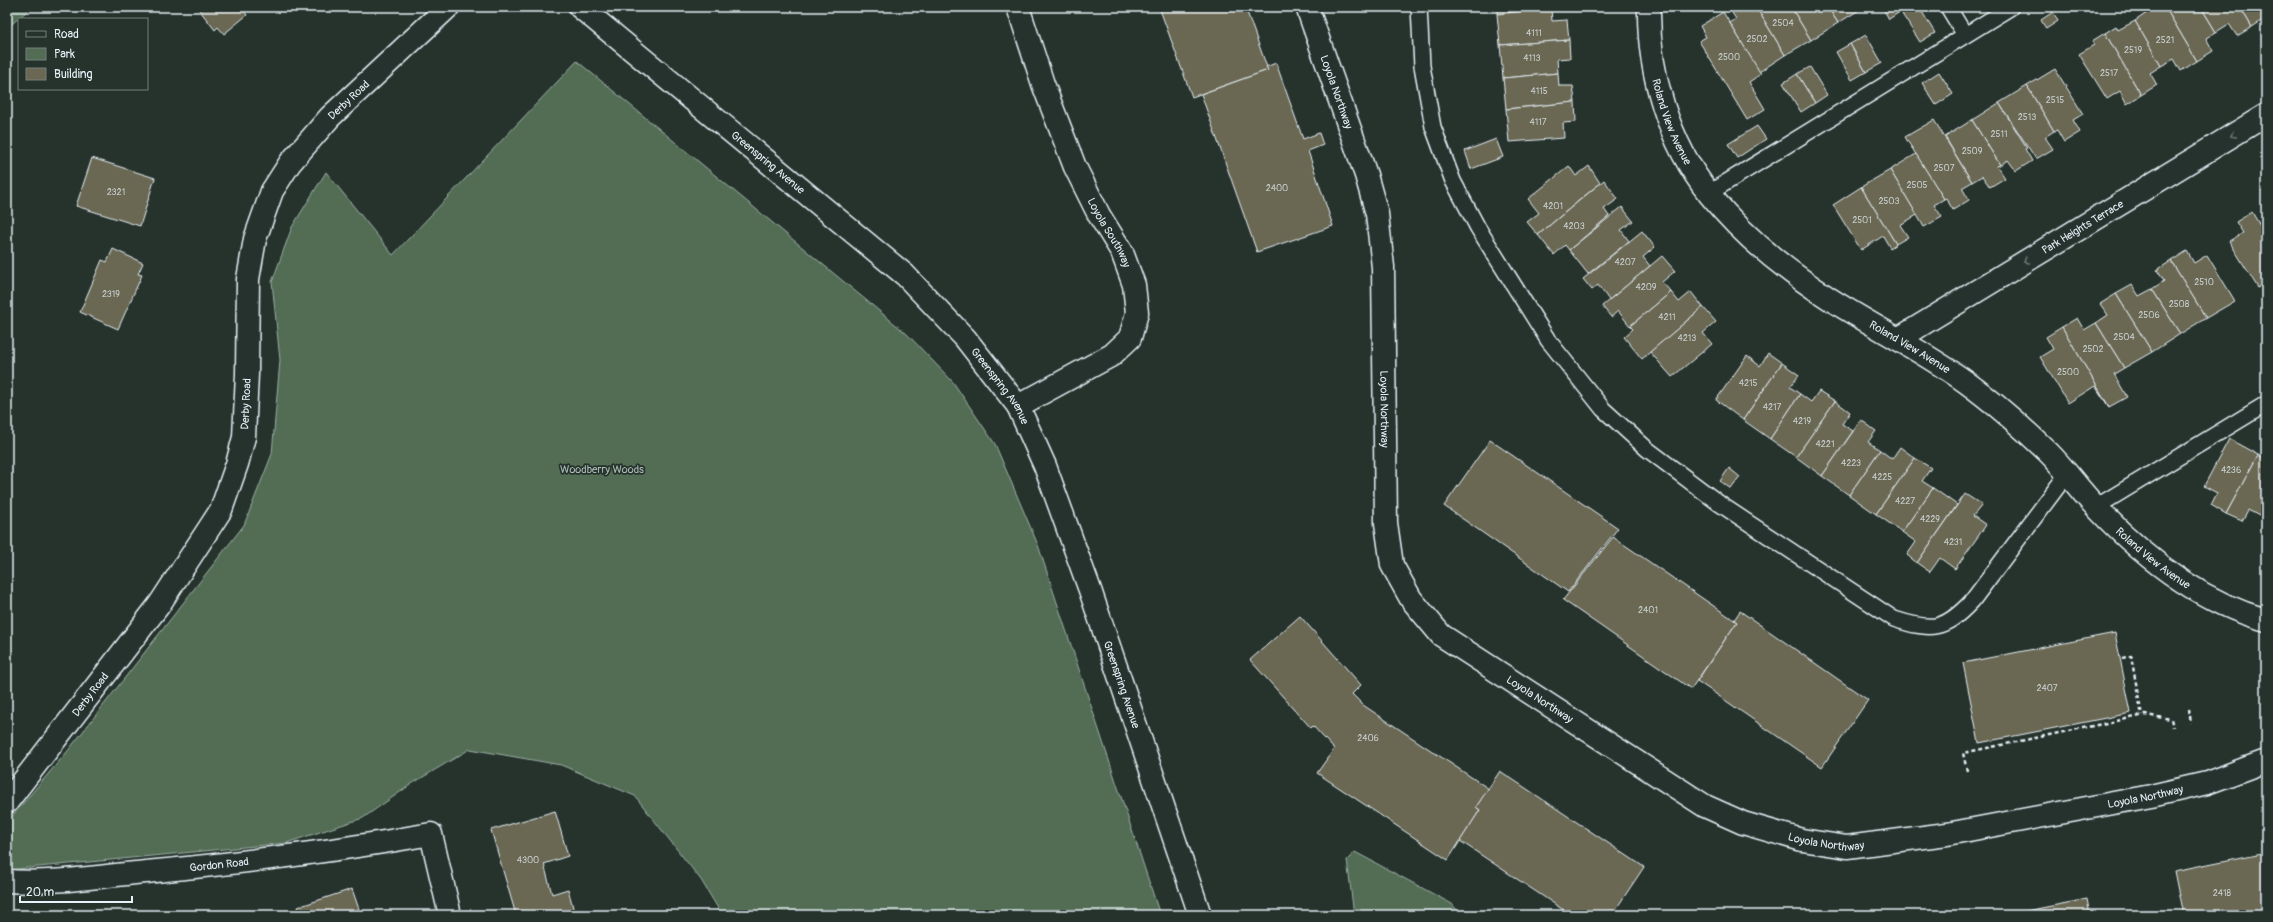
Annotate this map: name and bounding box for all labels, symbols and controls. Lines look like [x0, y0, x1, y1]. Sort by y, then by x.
legend [18, 18, 148, 90]
house number: 2504 [1772, 18, 1794, 29]
text: Road [54, 27, 79, 42]
house number: 4111 [1526, 28, 1542, 39]
house number: 2502 [1746, 34, 1768, 45]
house number: 2521 [2156, 35, 2174, 46]
house number: 2519 [2124, 45, 2142, 56]
text: Park [54, 47, 75, 62]
house number: 2500 [1718, 52, 1740, 63]
street label: Loyola Northway [1318, 53, 1356, 131]
house number: 4113 [1523, 53, 1541, 64]
text: Building [54, 67, 93, 82]
house number: 2517 [2100, 68, 2118, 79]
street label: Derby Road [325, 77, 372, 122]
street label: Roland View Avenue [1650, 77, 1695, 168]
house number: 4115 [1530, 86, 1548, 97]
house number: 2515 [2046, 95, 2064, 106]
house number: 2513 [2018, 112, 2036, 123]
house number: 4117 [1529, 117, 1547, 128]
street label: Greenspring Avenue [729, 128, 808, 197]
house number: 2511 [1991, 129, 2007, 140]
one-way arrow [2230, 130, 2237, 138]
house number: 2509 [1962, 146, 1983, 157]
house number: 2507 [1934, 163, 1955, 174]
house number: 2505 [1907, 180, 1928, 191]
house number: 2400 [1266, 183, 1288, 194]
house number: 2321 [107, 187, 125, 198]
street label: Loyola Southway [1085, 196, 1134, 269]
house number: 2503 [1878, 196, 1900, 207]
street label: Park Heights Terrace [2039, 197, 2126, 256]
house number: 4201 [1543, 201, 1563, 212]
house number: 2501 [1852, 215, 1872, 226]
house number: 4203 [1563, 221, 1585, 232]
one-way arrow [2023, 256, 2030, 263]
house number: 4207 [1614, 257, 1636, 268]
house number: 2510 [2194, 277, 2214, 288]
house number: 4209 [1635, 282, 1657, 293]
house number: 2319 [102, 289, 120, 300]
house number: 2508 [2169, 299, 2190, 310]
house number: 2506 [2138, 310, 2160, 321]
house number: 4211 [1658, 312, 1676, 323]
street label: Roland View Avenue [1867, 318, 1953, 376]
house number: 2504 [2113, 332, 2135, 343]
house number: 4213 [1678, 333, 1696, 344]
house number: 2502 [2082, 344, 2104, 355]
street label: Greenspring Avenue [968, 345, 1032, 427]
house number: 2500 [2057, 367, 2079, 378]
street label: Loyola Northway [1378, 370, 1392, 448]
street label: Derby Road [238, 378, 253, 430]
house number: 4215 [1739, 378, 1757, 389]
house number: 4217 [1763, 402, 1782, 413]
house number: 4219 [1793, 416, 1812, 427]
house number: 4221 [1816, 439, 1834, 450]
house number: 4223 [1841, 458, 1861, 469]
park label: Woodberry Woods [560, 463, 644, 476]
house number: 4236 [2221, 465, 2241, 476]
house number: 4225 [1872, 472, 1892, 483]
house number: 4227 [1895, 496, 1915, 507]
house number: 4229 [1920, 514, 1940, 525]
street label: Roland View Avenue [2113, 524, 2193, 592]
house number: 4231 [1944, 537, 1962, 548]
house number: 2401 [1638, 605, 1658, 616]
street label: Greenspring Avenue [1101, 639, 1143, 731]
street label: Derby Road [69, 670, 111, 719]
street label: Loyola Northway [1504, 673, 1576, 726]
house number: 2407 [2036, 683, 2058, 694]
house number: 2406 [1357, 733, 1379, 744]
street label: Loyola Northway [2106, 782, 2185, 810]
street label: Loyola Northway [1786, 830, 1865, 853]
street label: Gordon Road [189, 855, 249, 874]
house number: 4300 [517, 855, 539, 866]
scale bar [20, 878, 132, 904]
text: 20 m [26, 885, 55, 900]
house number: 2418 [2213, 888, 2232, 899]

